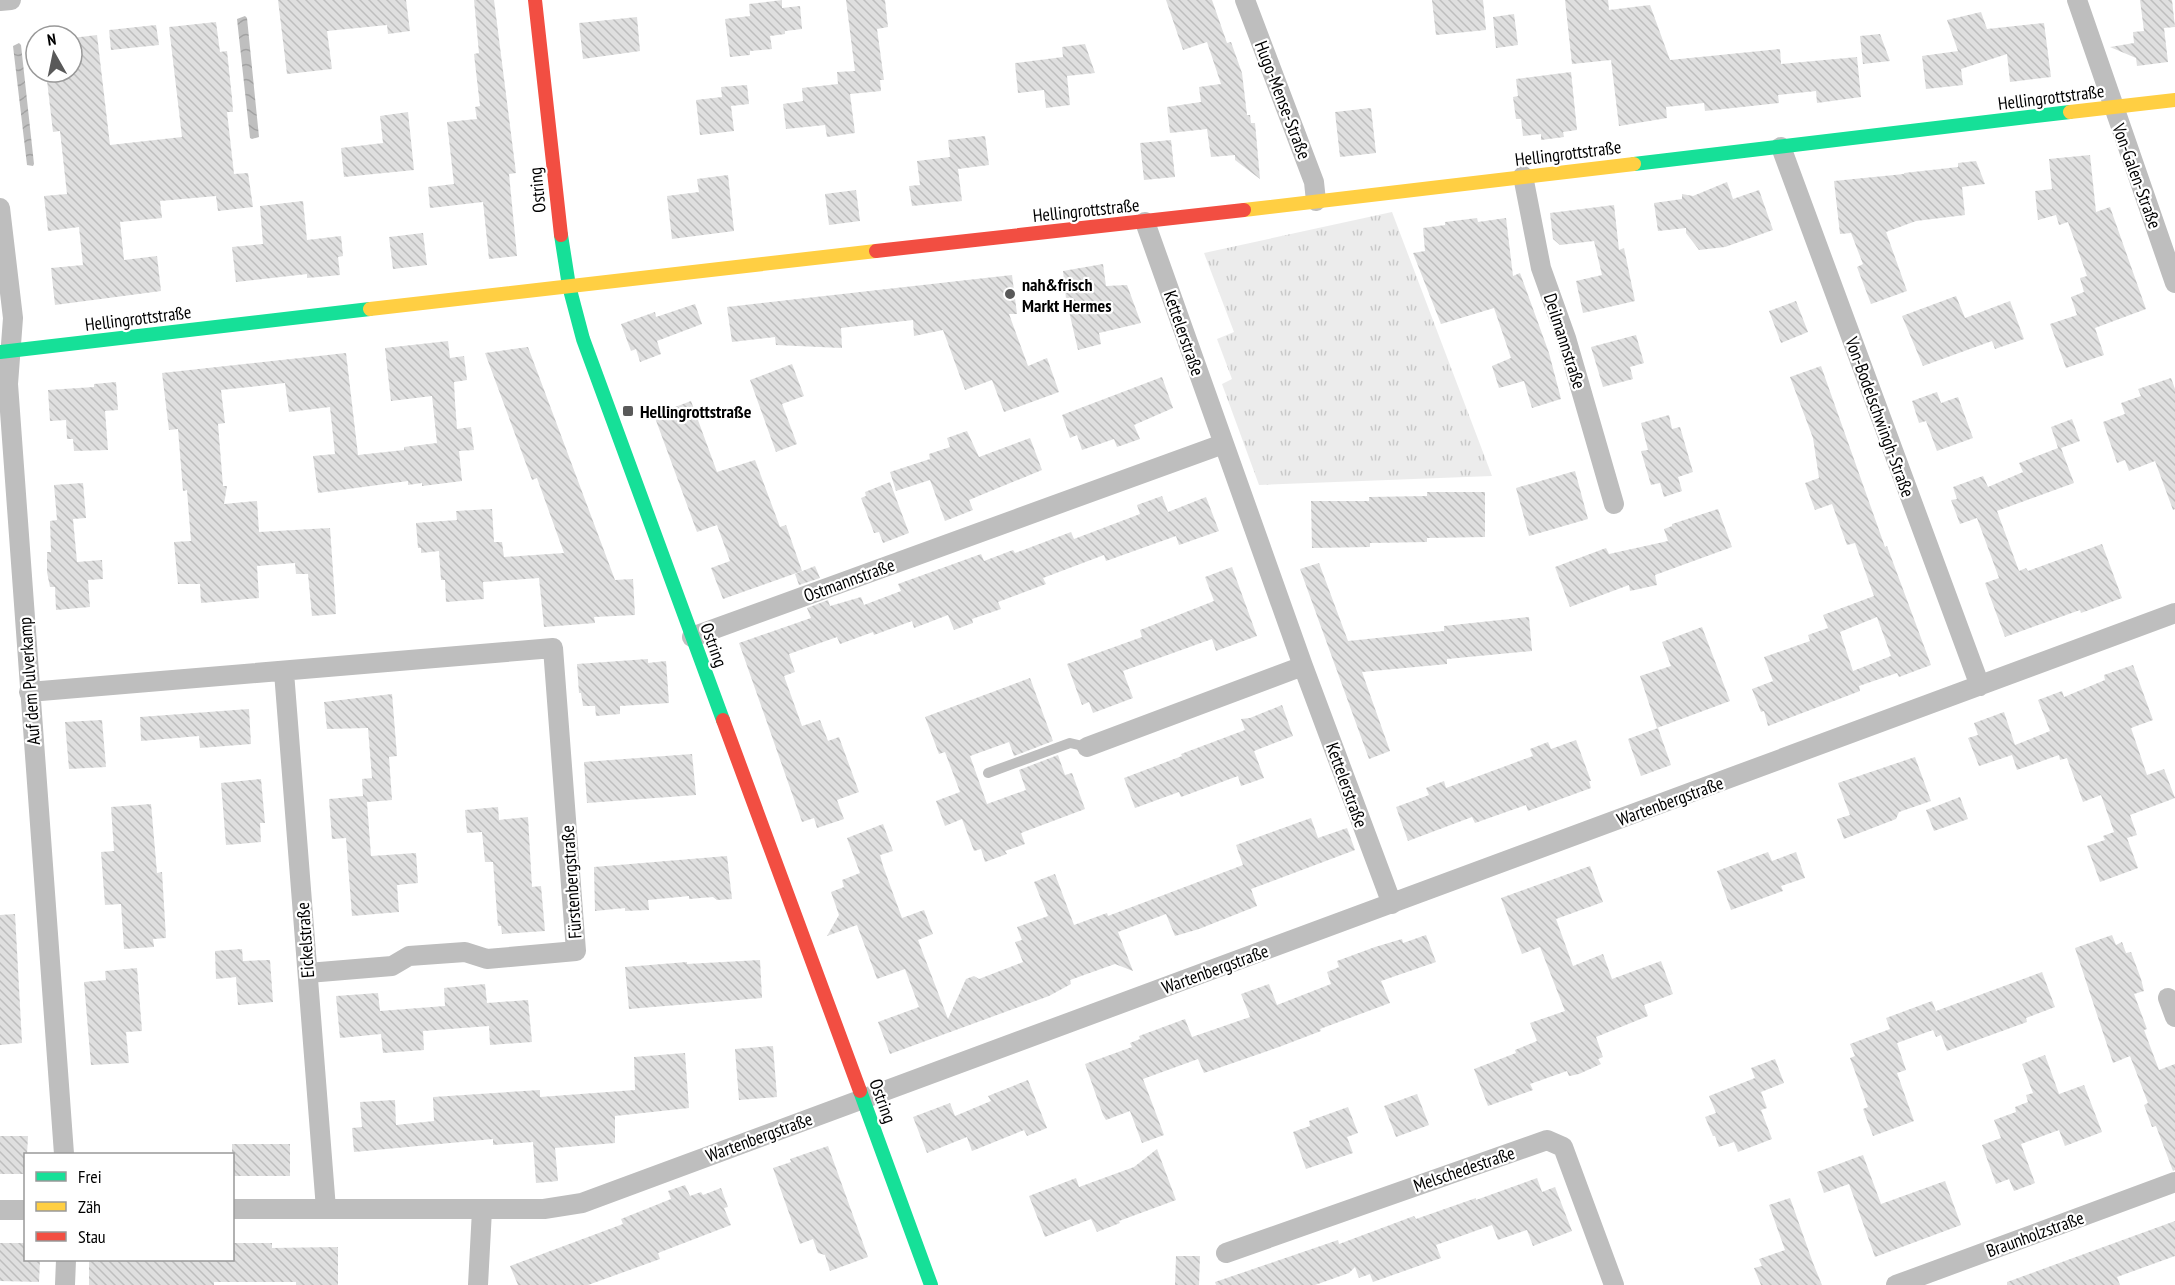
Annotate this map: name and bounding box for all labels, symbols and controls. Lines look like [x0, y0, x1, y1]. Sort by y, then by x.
north arrow [24, 24, 84, 84]
text: N [46, 29, 57, 50]
street label: Hugo-Mense-Straße [1250, 38, 1316, 162]
street label: Hellingrottstraße [1996, 79, 2106, 115]
street label: Von-Galen-Straße [2107, 119, 2167, 232]
street label: Hellingrottstraße [1513, 135, 1623, 171]
street label: Ostring [523, 166, 551, 214]
street label: Hellingrottstraße [1032, 193, 1140, 227]
place label: nah&frisch Markt Hermes [1022, 273, 1112, 317]
marker: nah&frisch Markt Hermes [1003, 287, 1017, 301]
street label: Kettelerstraße [1159, 287, 1209, 379]
street label: Deilmannstraße [1539, 290, 1591, 392]
street label: Hellingrottstraße [83, 300, 193, 336]
street label: Von-Bodelschwingh-Straße [1840, 333, 1920, 500]
place label: Hellingrottstraße [640, 400, 752, 423]
marker: Hellingrottstraße [621, 404, 635, 418]
street label: Ostmannstraße [800, 553, 898, 607]
street label: Auf dem Pulverkamp [13, 616, 45, 746]
street label: Ostring [695, 620, 733, 670]
street label: Kettelerstraße [1321, 739, 1373, 831]
street label: Wartenbergstraße [1614, 771, 1726, 831]
street label: Fürstenbergstraße [556, 824, 586, 940]
street label: Eickelstraße [291, 901, 319, 979]
street label: Wartenbergstraße [1159, 939, 1271, 999]
street label: Ostring [864, 1076, 902, 1126]
street label: Wartenbergstraße [703, 1107, 815, 1167]
street label: Melschedestraße [1410, 1141, 1518, 1197]
legend [24, 1153, 234, 1261]
text: Frei [78, 1165, 102, 1188]
text: Zäh [78, 1195, 101, 1218]
street label: Braunholzstraße [1983, 1206, 2087, 1262]
text: Stau [78, 1225, 106, 1248]

